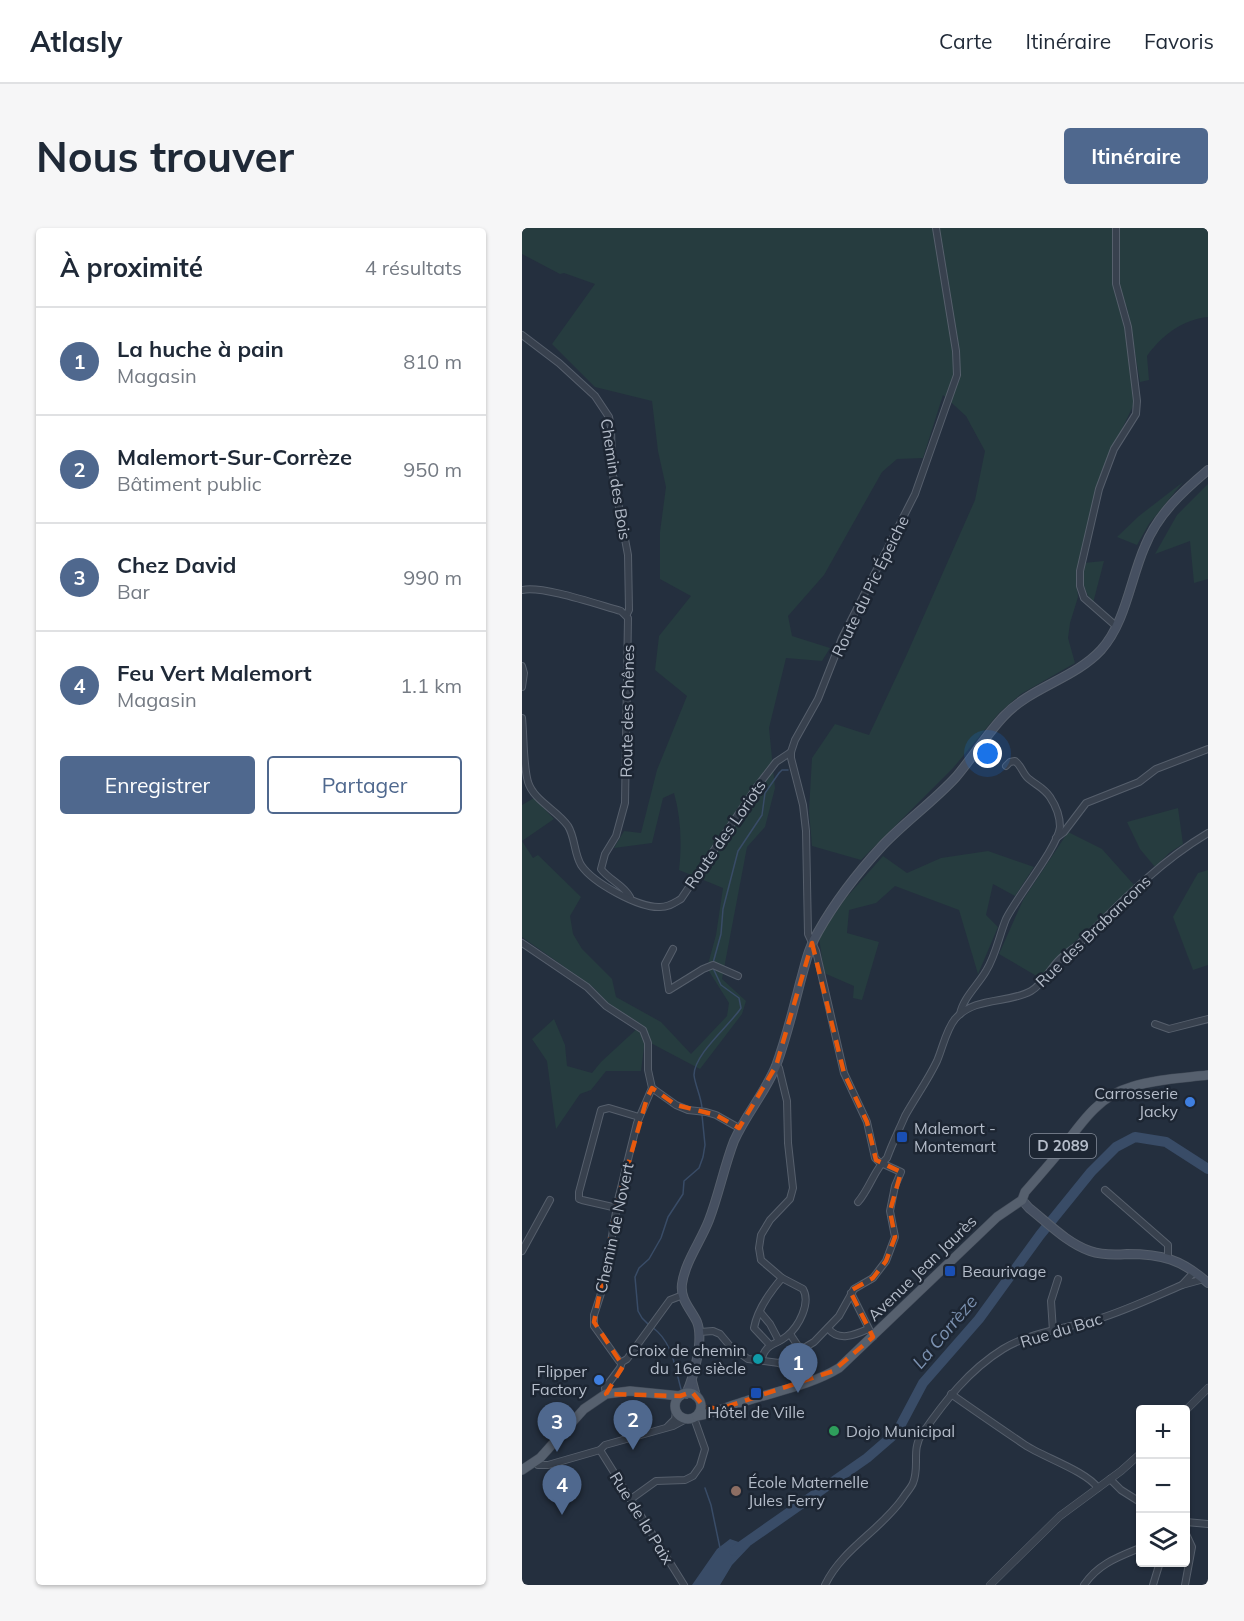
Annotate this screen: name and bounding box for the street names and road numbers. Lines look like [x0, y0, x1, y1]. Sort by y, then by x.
street label: Chemin des Bois [597, 417, 635, 541]
street label: Route du Pic Épeiche [827, 512, 913, 660]
street label: Route des Chênes [616, 644, 638, 778]
street label: Route des Loriots [680, 776, 770, 892]
street label: Rue des Brabancons [1031, 871, 1155, 991]
road number: D 2089 [1030, 1134, 1096, 1158]
street label: Chemin de Novert [590, 1161, 638, 1295]
street label: Avenue Jean Jaurès [863, 1211, 981, 1325]
street label: Rue du Bac [1018, 1308, 1104, 1352]
street label: Rue de la Paix [606, 1468, 679, 1568]

